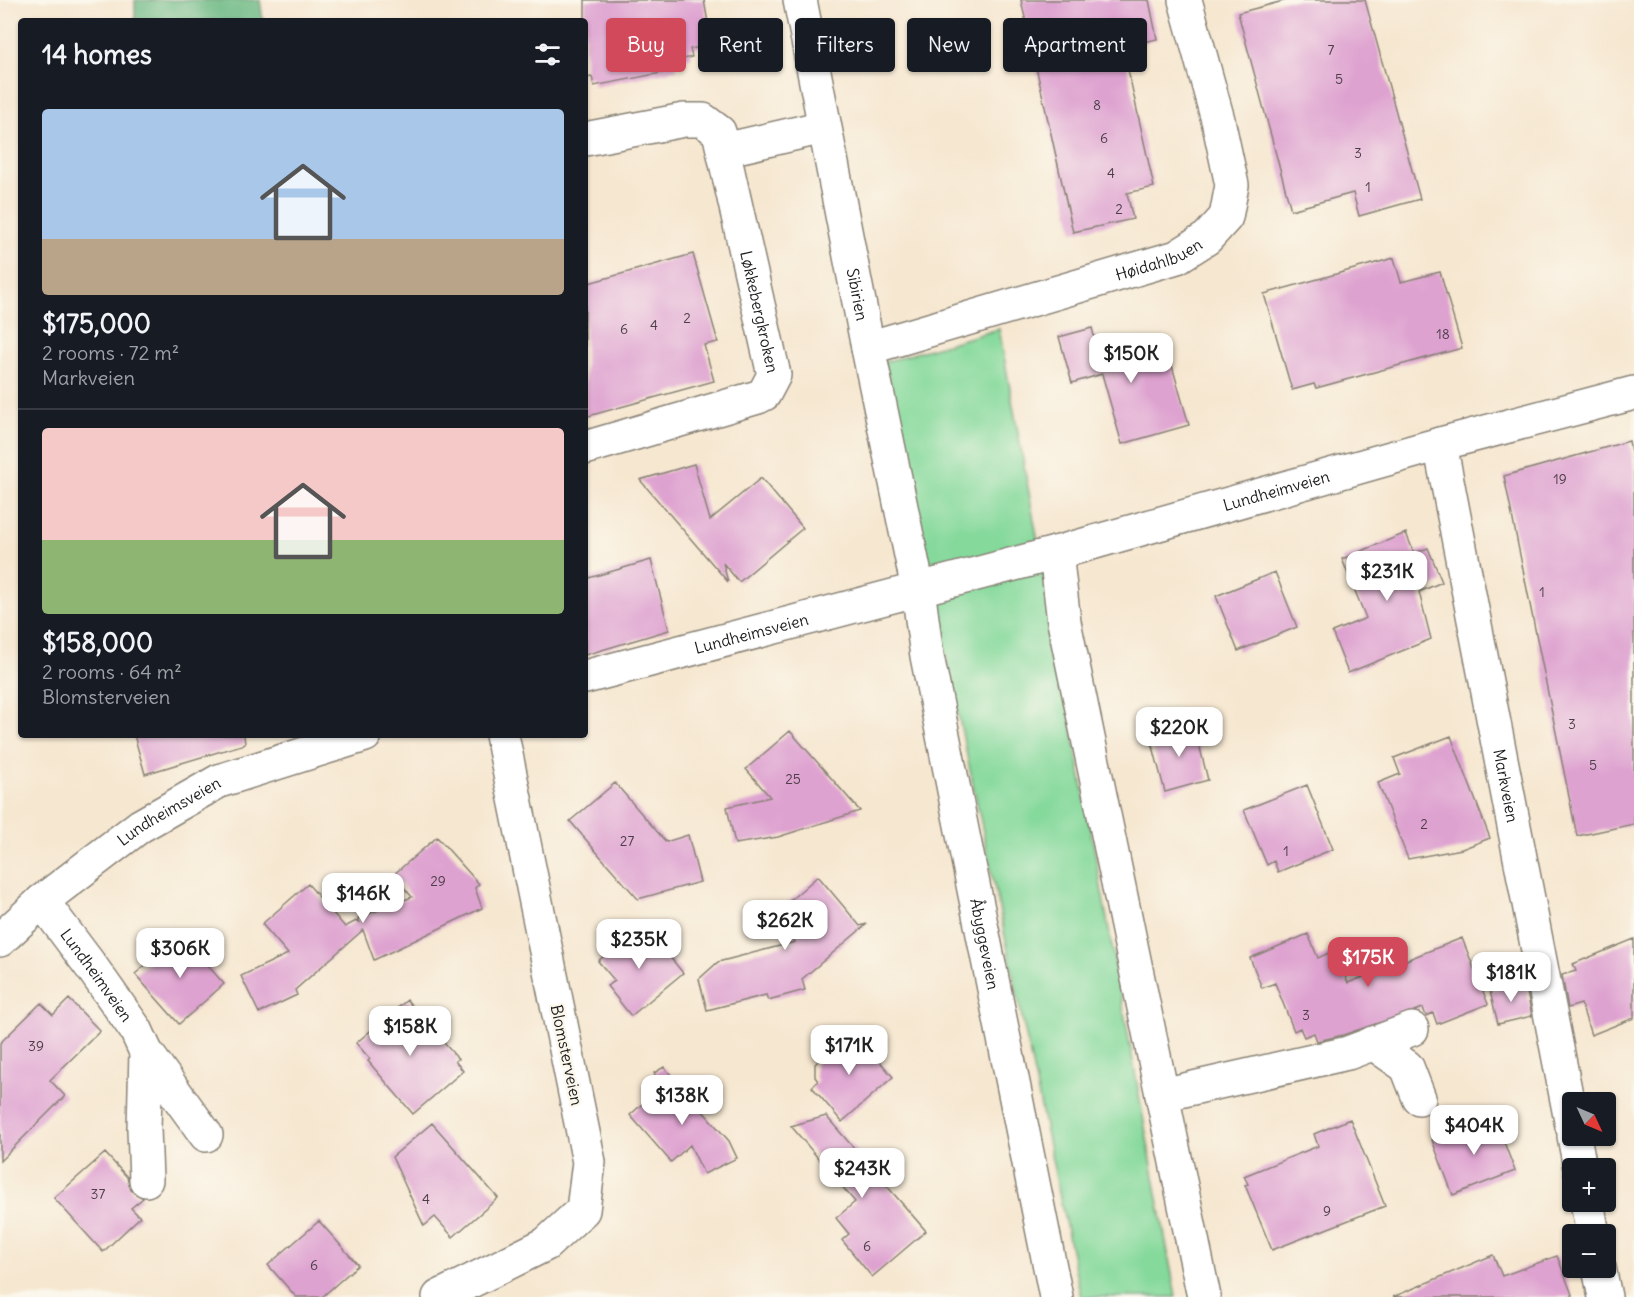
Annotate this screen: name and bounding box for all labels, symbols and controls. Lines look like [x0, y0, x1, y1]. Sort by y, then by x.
chip: Buy [606, 18, 686, 72]
chip: Rent [698, 18, 783, 72]
chip: Filters [795, 18, 895, 72]
chip: New [907, 18, 991, 72]
chip: Apartment [1003, 18, 1147, 72]
text: 14 homes [42, 38, 152, 71]
icon: filters [531, 38, 564, 71]
house number: 7 [1328, 41, 1335, 59]
house number: 5 [1335, 70, 1343, 88]
house number: 8 [1093, 96, 1101, 114]
house number: 6 [1100, 129, 1108, 147]
house number: 3 [1354, 144, 1362, 162]
icon: home [249, 148, 357, 256]
house number: 4 [1107, 164, 1115, 182]
house number: 1 [1365, 178, 1371, 196]
house number: 2 [1115, 200, 1123, 218]
street label: Høidahlbuen [1113, 234, 1206, 285]
street label: Løkkebergkroken [736, 249, 783, 375]
street label: Sibirien [843, 267, 872, 322]
text: $175,000 [42, 307, 151, 340]
house number: 2 [683, 309, 691, 327]
house number: 4 [650, 316, 658, 334]
house number: 6 [620, 320, 628, 338]
house number: 18 [1436, 325, 1450, 343]
pin: $150K [1089, 333, 1173, 384]
text: 2 rooms · 72 m² [42, 340, 179, 365]
text: $150K [1103, 340, 1159, 365]
text: Markveien [42, 365, 135, 390]
street label: Lundheimveien [1221, 466, 1332, 515]
icon: home [249, 467, 357, 575]
house number: 19 [1553, 470, 1567, 488]
pin: $231K [1345, 551, 1429, 602]
text: $231K [1360, 558, 1414, 583]
house number: 1 [1539, 583, 1545, 601]
street label: Lundheimsveien [692, 609, 811, 658]
text: $158,000 [42, 626, 153, 659]
text: 2 rooms · 64 m² [42, 659, 182, 684]
text: Blomsterveien [42, 684, 170, 709]
pin: $220K [1137, 707, 1221, 758]
text: $220K [1150, 714, 1208, 739]
house number: 3 [1568, 715, 1576, 733]
street label: Markveien [1489, 747, 1523, 824]
house number: 5 [1589, 756, 1597, 774]
house number: 25 [785, 770, 801, 788]
street label: Lundheimsveien [113, 772, 224, 850]
house number: 2 [1420, 815, 1428, 833]
house number: 27 [620, 832, 634, 850]
house number: 1 [1283, 842, 1289, 860]
house number: 29 [430, 872, 446, 890]
pin: $146K [321, 873, 405, 924]
text: $146K [336, 880, 390, 905]
street label: Åbyggeveien [966, 897, 1004, 991]
pin: $262K [743, 900, 827, 951]
text: $262K [757, 907, 813, 932]
pin: $235K [597, 919, 681, 970]
street label: Lundheimveien [56, 925, 137, 1025]
text: $235K [610, 926, 668, 951]
pin: $306K [138, 928, 222, 979]
text: $306K [150, 935, 210, 960]
pin: $175K [1326, 937, 1410, 988]
text: $175K [1342, 944, 1394, 969]
pin: $181K [1469, 952, 1553, 1003]
text: $181K [1486, 959, 1536, 984]
street label: Blomsterveien [547, 1003, 587, 1107]
pin: $158K [368, 1006, 452, 1057]
house number: 3 [1302, 1006, 1310, 1024]
text: $158K [383, 1013, 437, 1038]
pin: $171K [807, 1025, 891, 1076]
text: $171K [825, 1032, 873, 1057]
house number: 39 [28, 1037, 44, 1055]
pin: $138K [640, 1075, 724, 1126]
text: $138K [655, 1082, 709, 1107]
north arrow [1562, 1092, 1616, 1146]
map controls [1562, 1092, 1616, 1278]
pin: $404K [1432, 1105, 1516, 1156]
text: $404K [1444, 1112, 1504, 1137]
pin: $243K [820, 1148, 904, 1199]
text: $243K [834, 1155, 891, 1180]
button: + [1562, 1158, 1616, 1212]
house number: 37 [91, 1185, 106, 1203]
house number: 4 [422, 1190, 430, 1208]
house number: 9 [1323, 1202, 1331, 1220]
button: − [1562, 1224, 1616, 1278]
house number: 6 [863, 1237, 871, 1255]
house number: 6 [310, 1256, 318, 1274]

